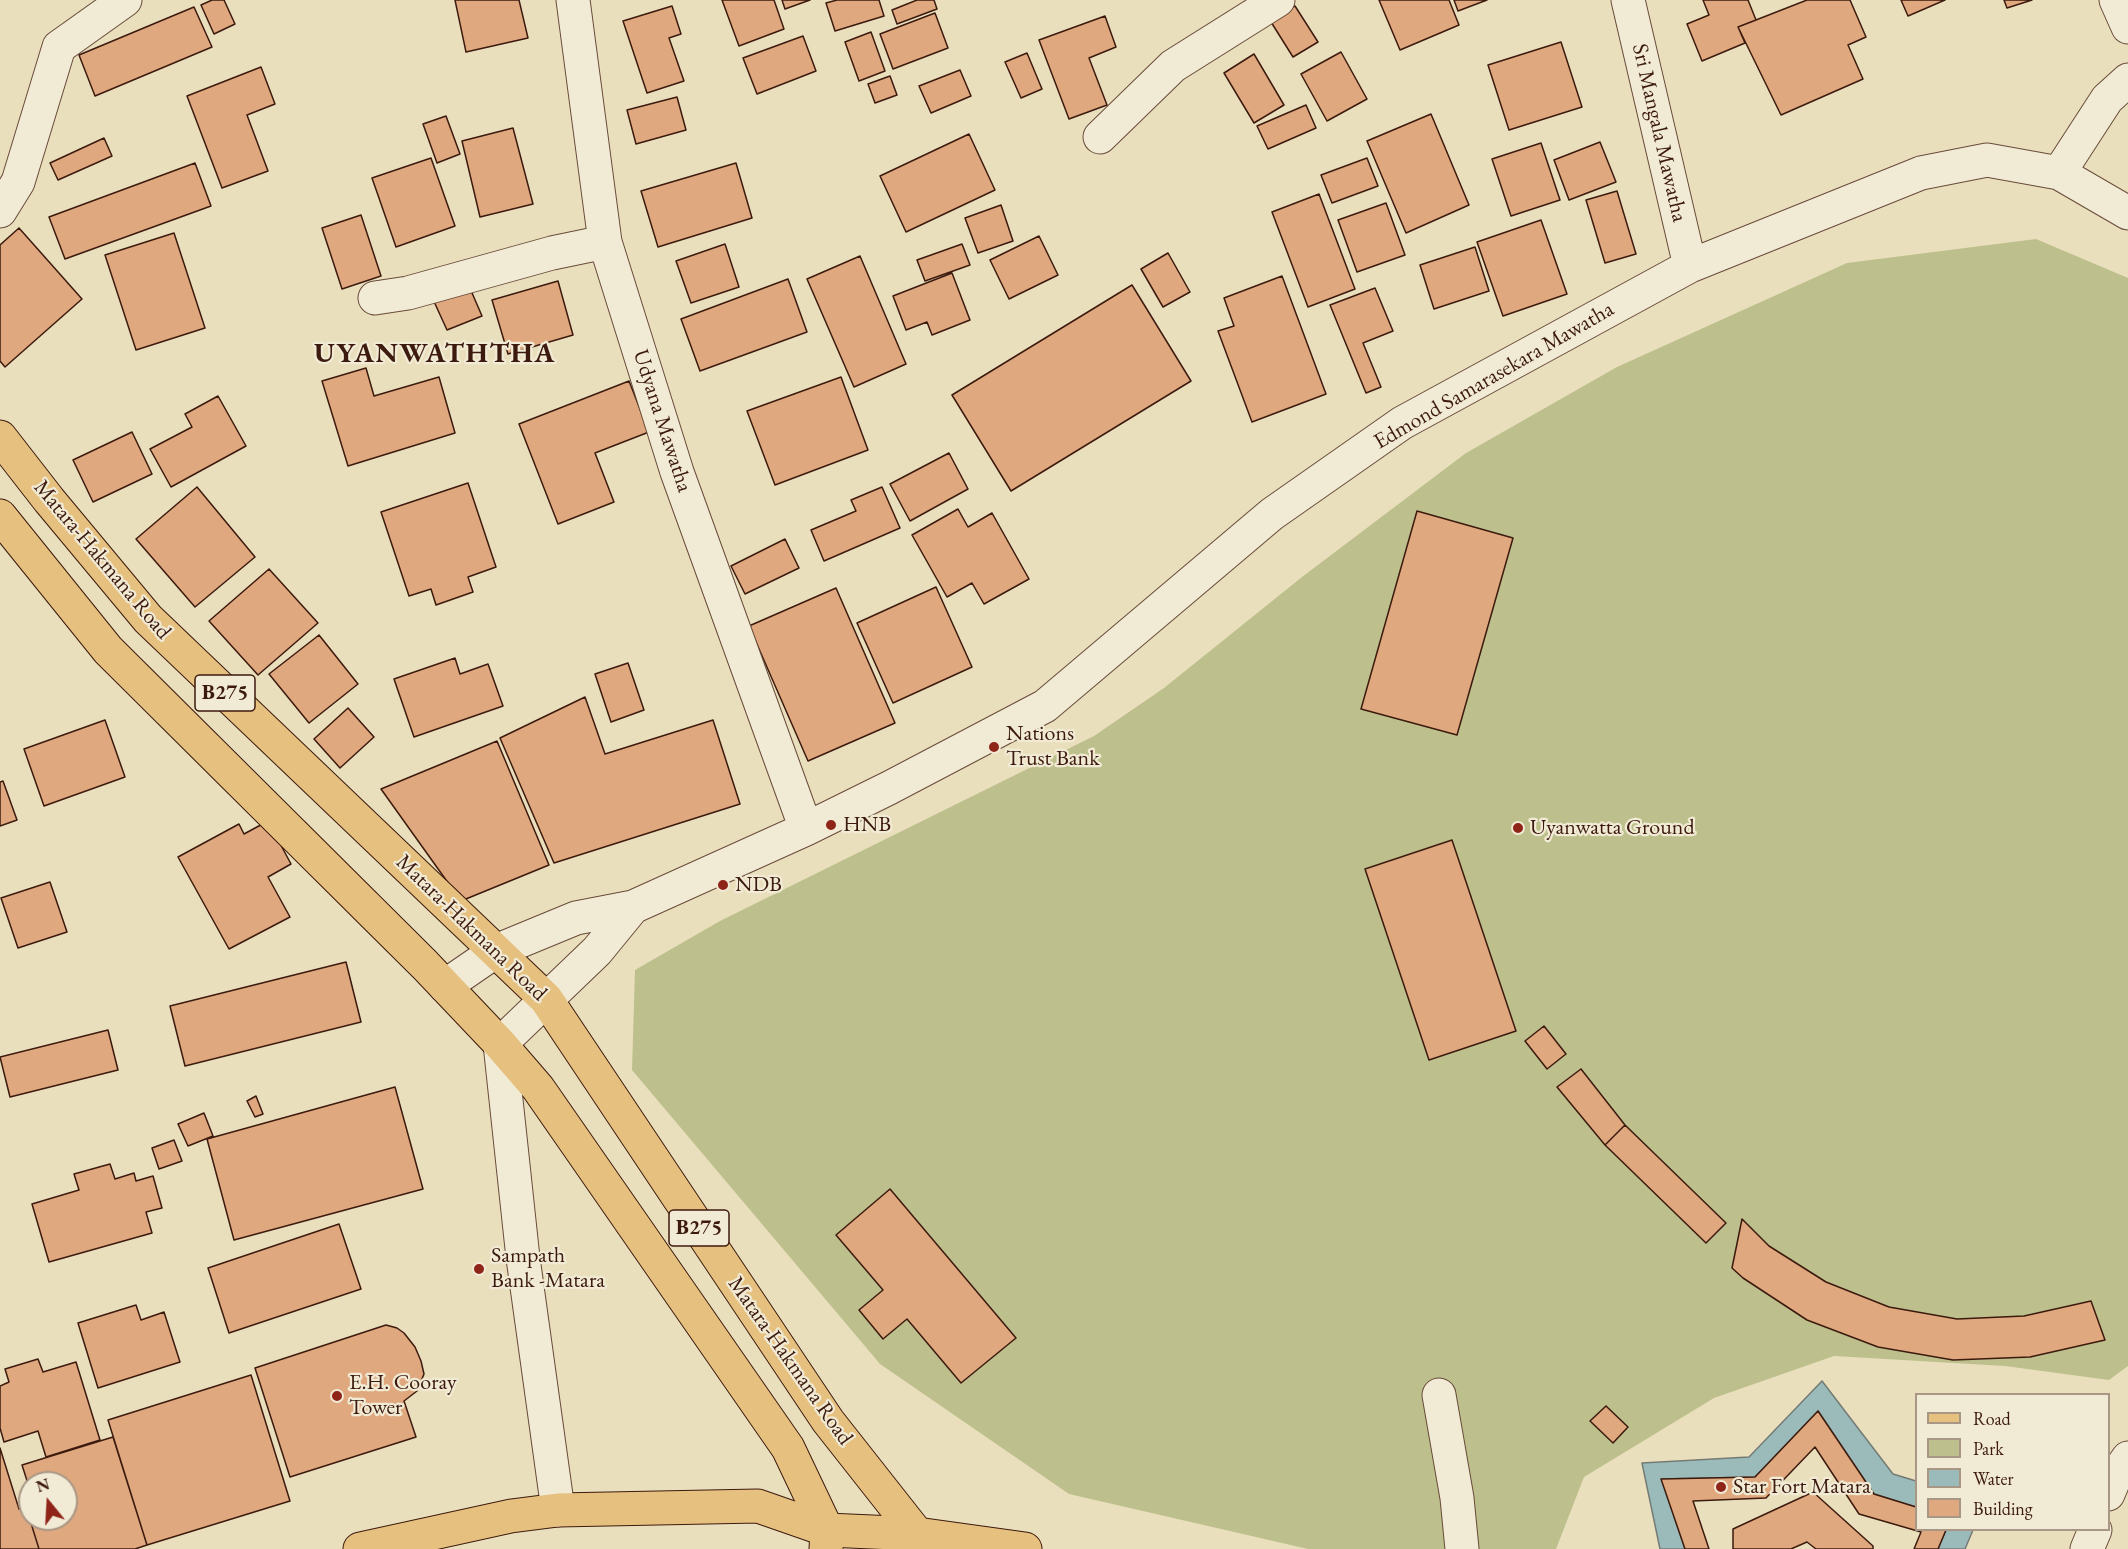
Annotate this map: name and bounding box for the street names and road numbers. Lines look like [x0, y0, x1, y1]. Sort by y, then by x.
street label: Sri Mangala Mawatha [1626, 41, 1692, 225]
street label: Edmond Samarasekara Mawatha [1369, 296, 1619, 456]
street label: Udyana Mawatha [627, 346, 697, 496]
street label: Matara-Hakmana Road [28, 475, 176, 645]
road number: B275 [195, 675, 255, 711]
street label: Matara-Hakmana Road [390, 849, 552, 1007]
road number: B275 [669, 1210, 729, 1246]
street label: Matara-Hakmana Road [722, 1272, 858, 1450]

